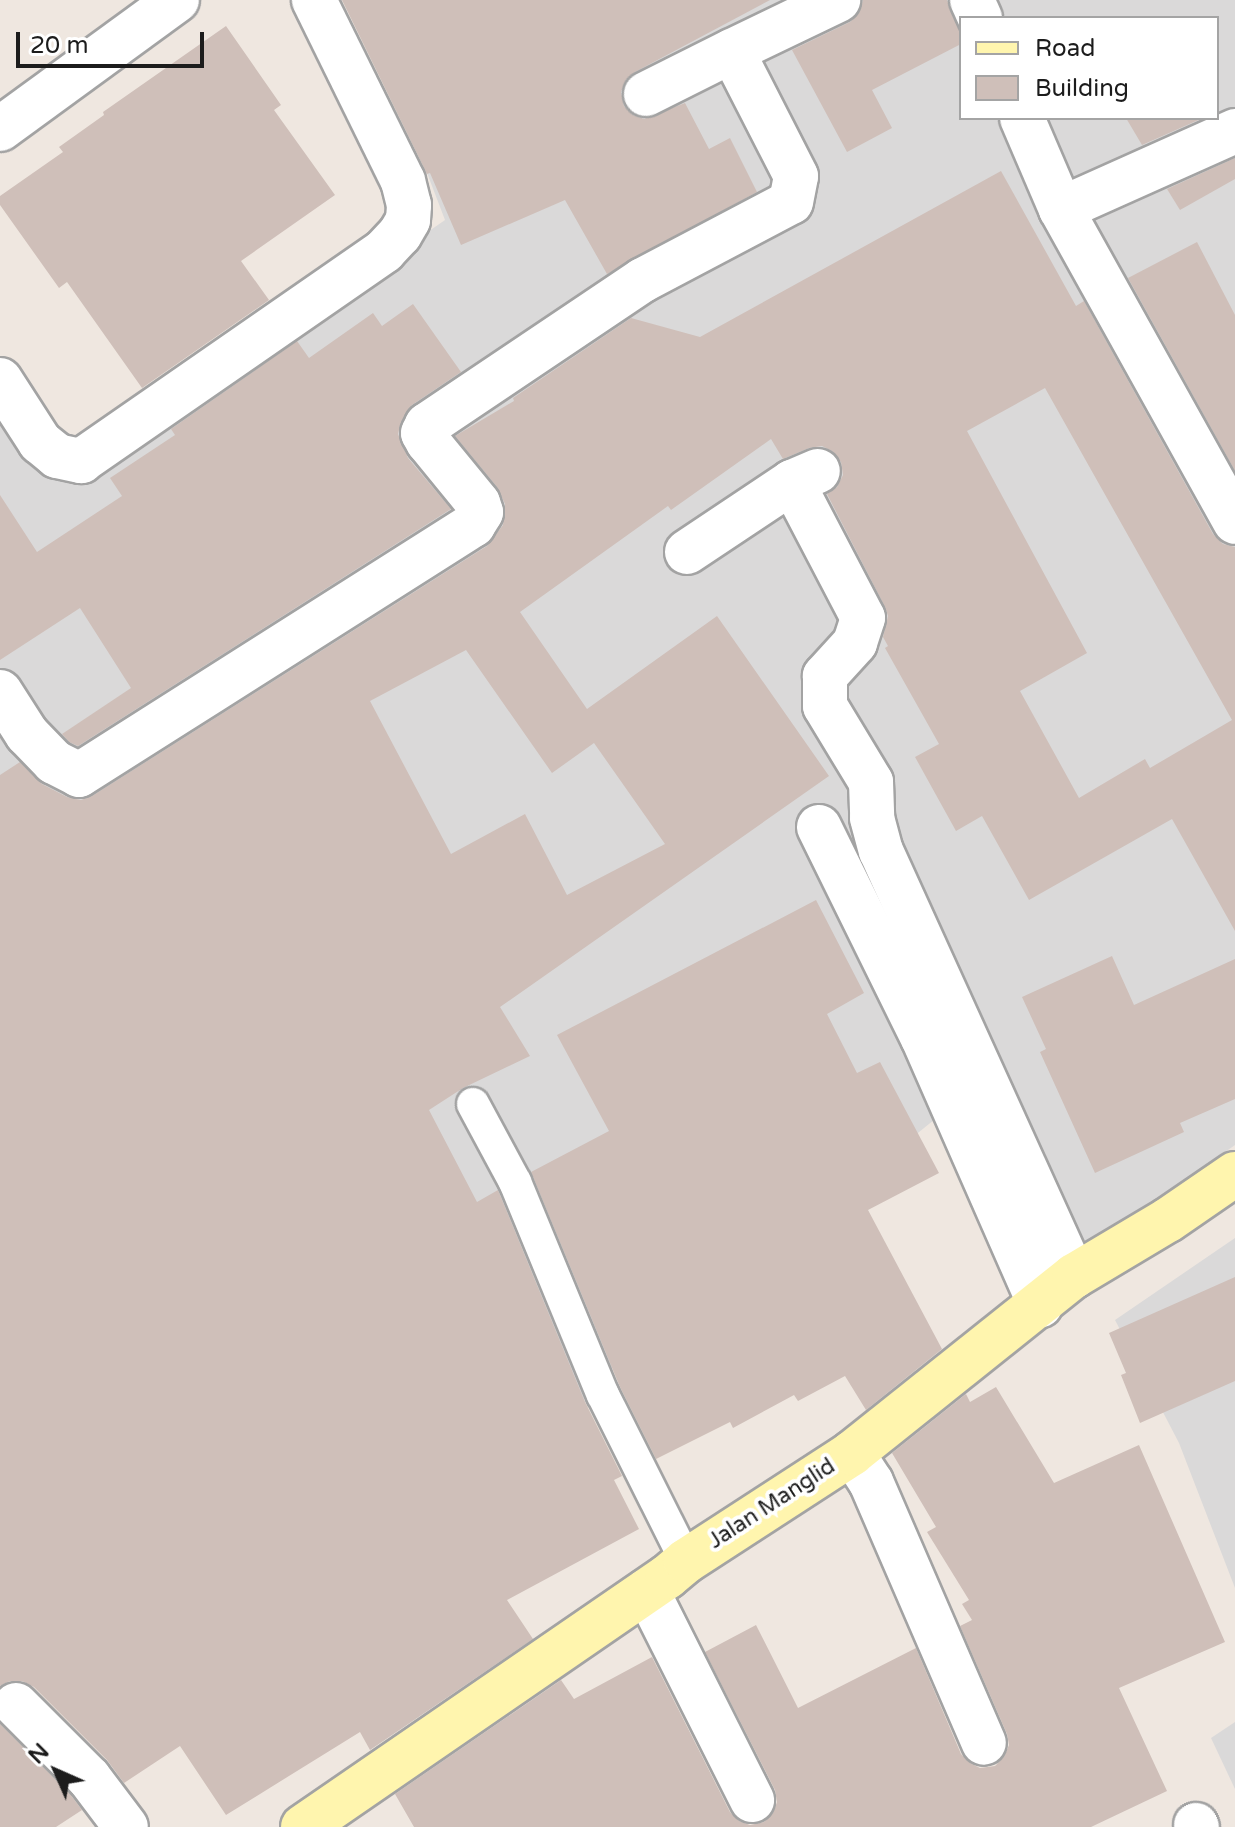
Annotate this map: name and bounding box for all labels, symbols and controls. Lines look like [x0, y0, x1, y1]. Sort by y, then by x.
scale bar [20, 16, 208, 66]
legend [959, 16, 1219, 120]
text: 20 m [30, 31, 88, 60]
text: Road [1035, 34, 1095, 63]
text: Building [1035, 74, 1129, 103]
street label: Jalan Manglid [704, 1453, 840, 1555]
north arrow [16, 1731, 96, 1811]
text: N [24, 1739, 54, 1769]

